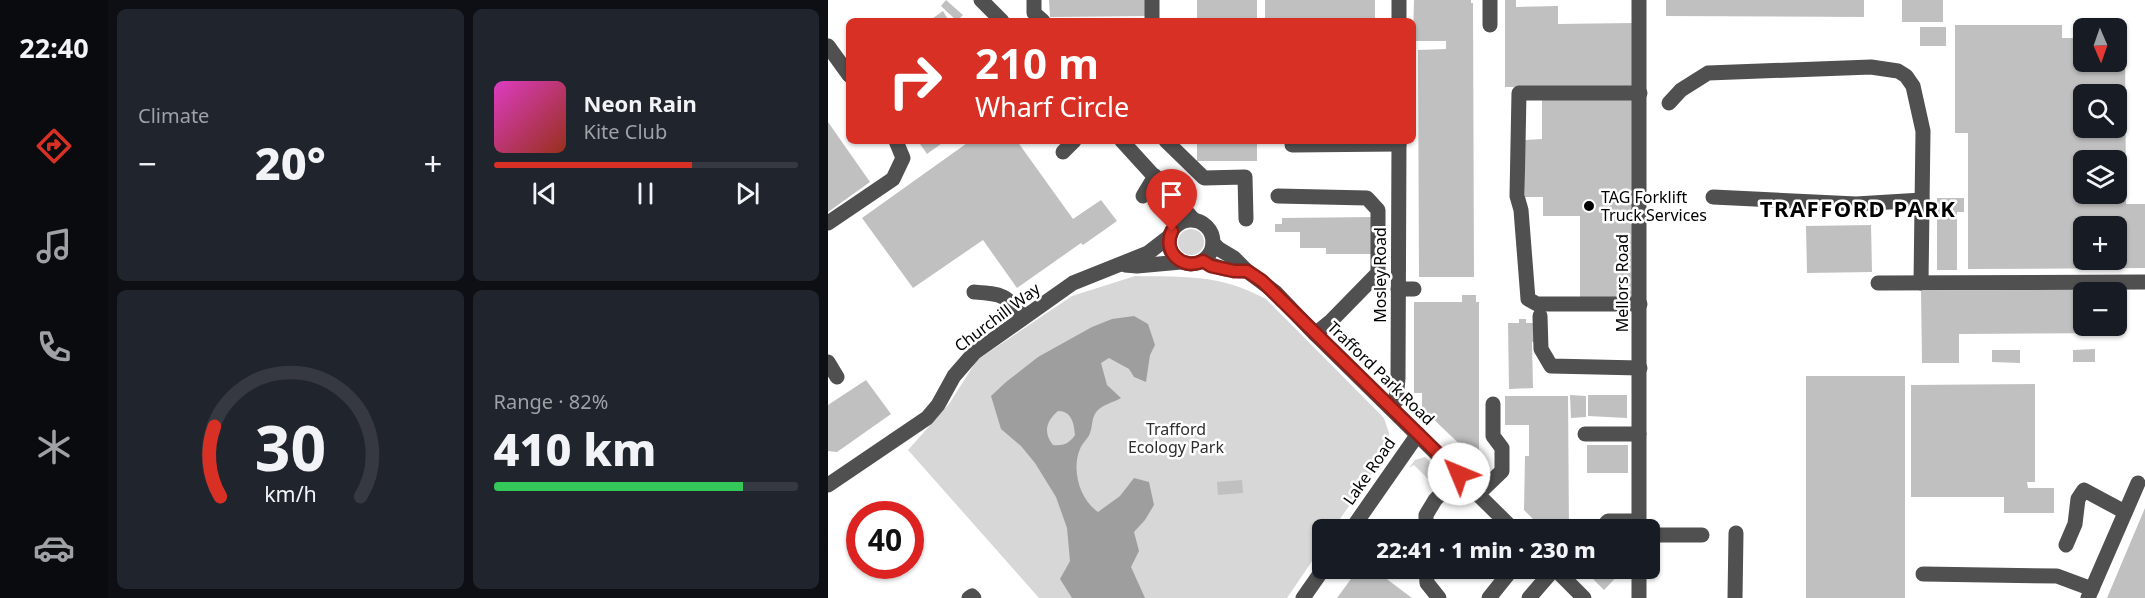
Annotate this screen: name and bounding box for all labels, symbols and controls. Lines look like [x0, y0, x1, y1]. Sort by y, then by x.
north arrow [2073, 18, 2127, 72]
map controls [2073, 18, 2127, 336]
text: 22:40 [19, 29, 89, 66]
text: 210 m [975, 34, 1099, 91]
icon: right [876, 42, 954, 120]
button: search [2073, 84, 2127, 138]
text: Neon Rain [584, 88, 697, 118]
text: Wharf Circle [975, 88, 1129, 125]
text: Climate [138, 102, 209, 129]
text: Kite Club [584, 118, 667, 145]
icon: directions [33, 125, 75, 167]
text: 20° [255, 132, 326, 193]
text: − [138, 141, 157, 186]
text: + [424, 141, 443, 186]
button: layers [2073, 150, 2127, 204]
pin [1146, 169, 1197, 231]
icon: previous [528, 177, 561, 210]
icon: pause [629, 177, 662, 210]
icon: next [731, 177, 764, 210]
icon: arrive [1155, 178, 1188, 211]
place label: TAG Forklift Truck Services [1601, 186, 1707, 226]
district label: TRAFFORD PARK [1760, 193, 1956, 223]
marker: TAG Forklift Truck Services [1582, 199, 1596, 213]
button: + [2073, 216, 2127, 270]
icon: music [33, 225, 75, 267]
street label: Mosley Road [1369, 227, 1391, 323]
street label: Mellors Road [1611, 234, 1633, 332]
street label: Churchill Way [950, 277, 1045, 356]
button: − [2073, 282, 2127, 336]
street label: Trafford Park Road [1323, 316, 1439, 430]
icon: phone [33, 326, 75, 368]
text: Range · 82% [494, 388, 608, 415]
text: 30 [255, 404, 326, 489]
text: 410 km [494, 418, 656, 479]
park label: Trafford Ecology Park [1128, 418, 1224, 458]
icon: climate [33, 426, 75, 468]
street label: Lake Road [1338, 433, 1400, 509]
position arrow [1427, 442, 1491, 506]
text: km/h [264, 479, 317, 508]
speed limit sign: 40 [846, 501, 924, 579]
icon: car [33, 527, 75, 569]
text: 22:41 · 1 min · 230 m [1376, 534, 1596, 564]

